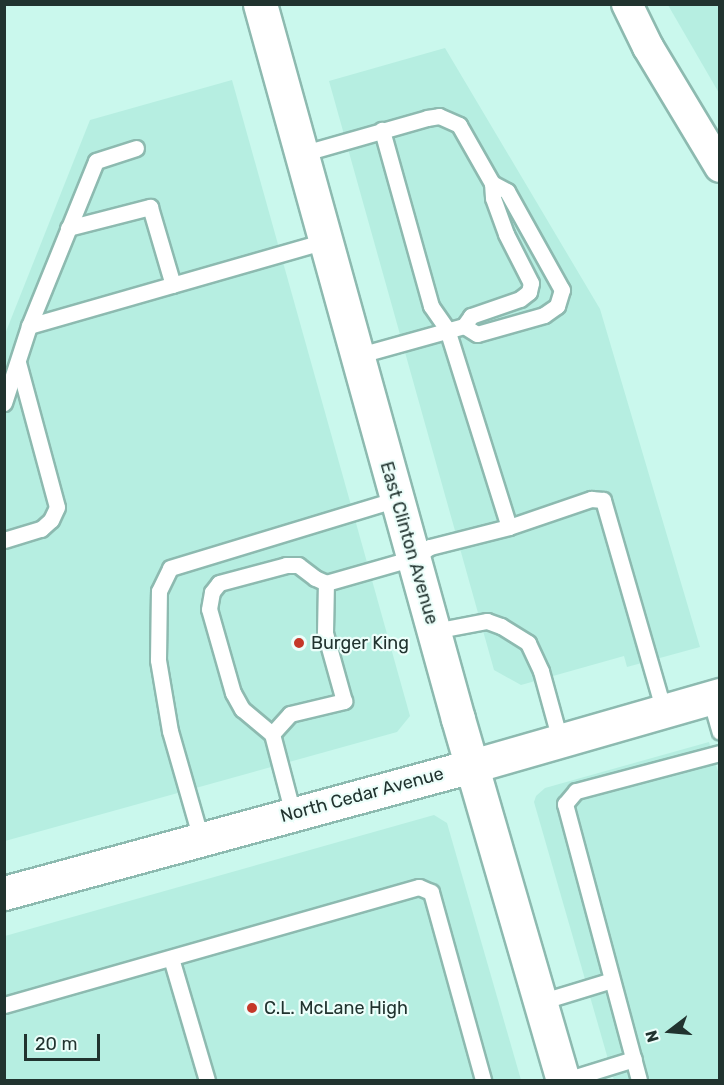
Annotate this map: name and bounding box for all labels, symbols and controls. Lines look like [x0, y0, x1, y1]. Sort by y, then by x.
street label: East Clinton Avenue [375, 459, 443, 627]
place label: Burger King [311, 632, 409, 654]
marker: Burger King [292, 636, 306, 650]
street label: North Cedar Avenue [278, 763, 446, 827]
place label: C.L. McLane High [264, 997, 408, 1019]
marker: C.L. McLane High [245, 1001, 259, 1015]
north arrow [640, 1001, 700, 1061]
scale bar [27, 1022, 104, 1060]
text: N [641, 1028, 663, 1044]
text: 20 m [35, 1033, 77, 1055]

